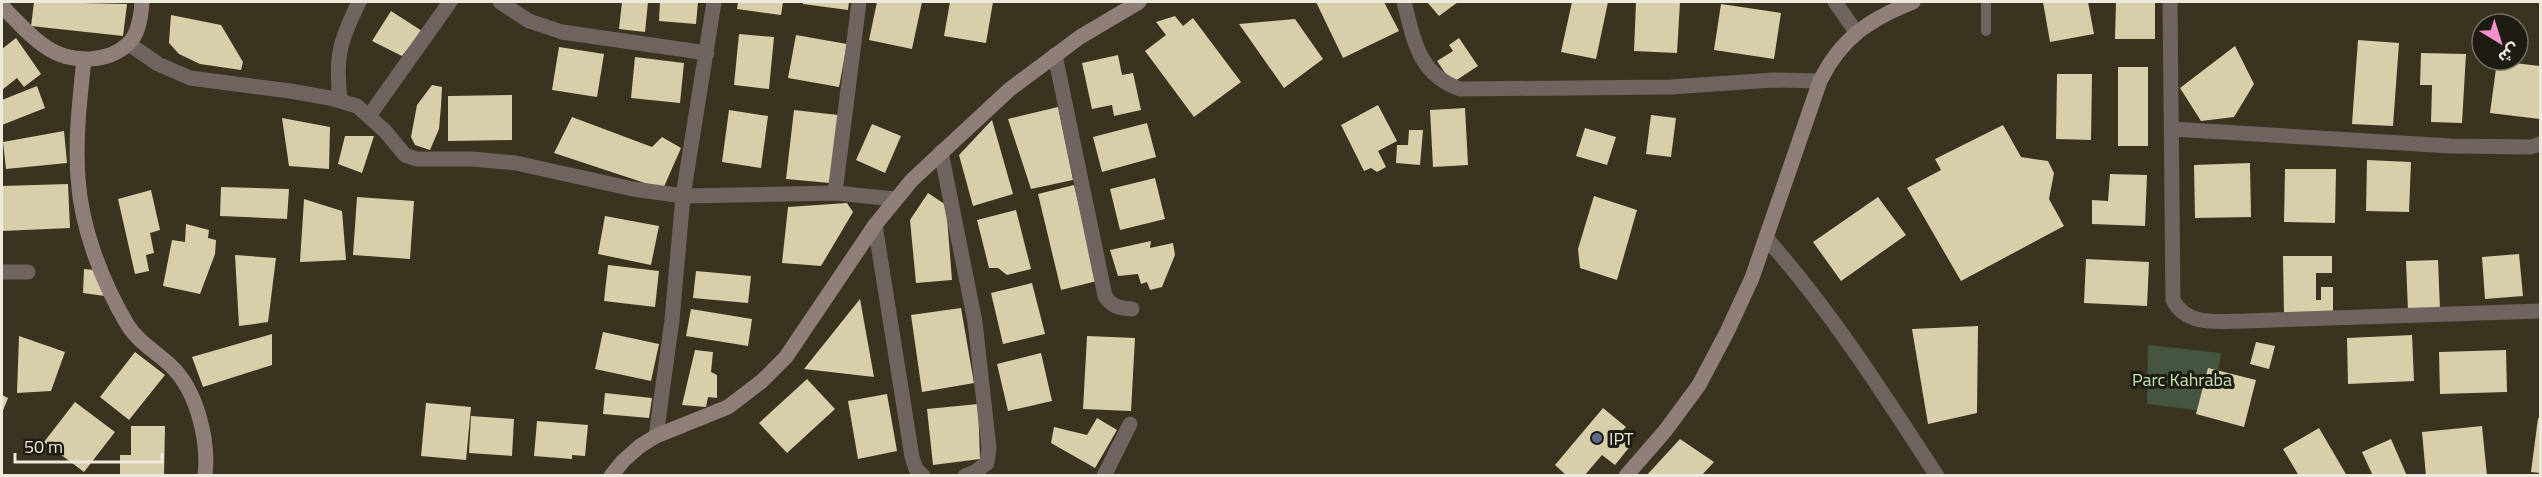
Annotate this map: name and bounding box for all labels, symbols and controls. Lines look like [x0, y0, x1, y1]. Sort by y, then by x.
north arrow [2470, 12, 2530, 72]
text: ش [2493, 38, 2525, 70]
park label: Parc Kahraba [2132, 366, 2232, 393]
place label: IPT [1609, 425, 1634, 452]
scale bar [15, 426, 162, 464]
marker: IPT [1590, 431, 1604, 445]
text: 50 m [24, 433, 63, 460]

